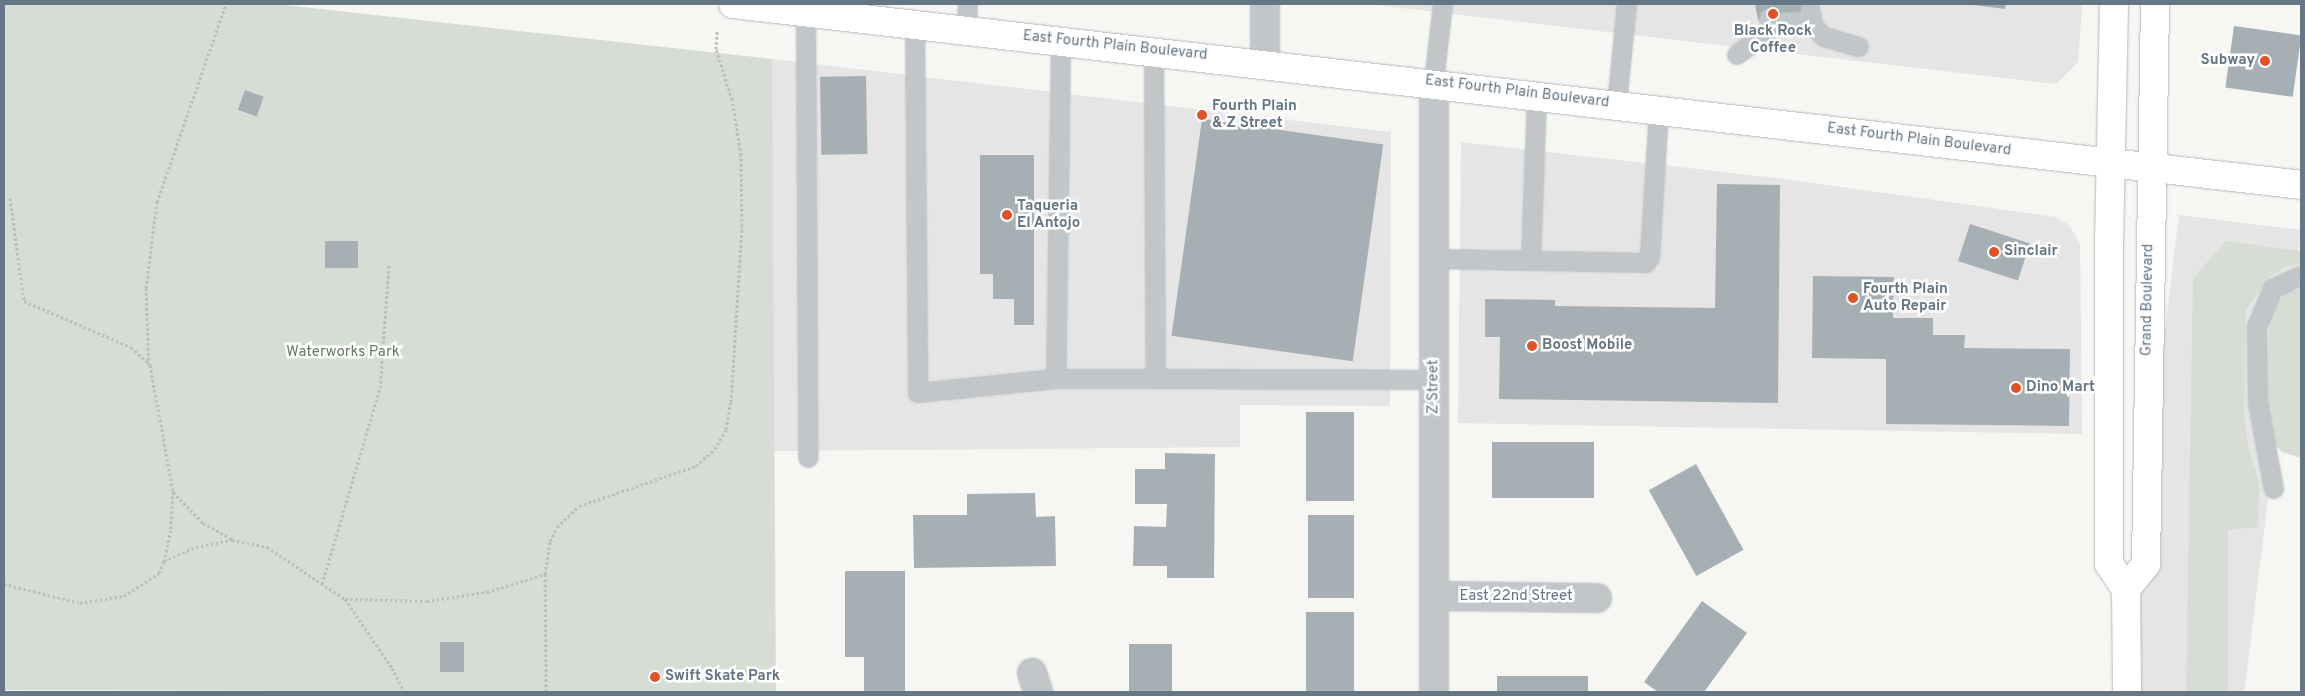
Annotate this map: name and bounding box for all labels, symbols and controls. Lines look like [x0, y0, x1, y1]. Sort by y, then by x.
marker: Black Rock Coffee [1767, 8, 1779, 20]
place label: Black Rock Coffee [1734, 22, 1812, 57]
street label: East Fourth Plain Boulevard [1022, 27, 1208, 65]
place label: Subway [2201, 52, 2255, 70]
marker: Subway [2259, 55, 2271, 67]
street label: East Fourth Plain Boulevard [1424, 72, 1610, 112]
place label: Fourth Plain & Z Street [1212, 97, 1297, 132]
marker: Fourth Plain & Z Street [1196, 109, 1208, 121]
street label: East Fourth Plain Boulevard [1826, 120, 2012, 160]
place label: Taqueria El Antojo [1017, 197, 1081, 232]
marker: Taqueria El Antojo [1001, 209, 1013, 221]
place label: Sinclair [2004, 243, 2058, 261]
street label: Grand Boulevard [2138, 244, 2158, 356]
marker: Sinclair [1988, 246, 2000, 258]
place label: Fourth Plain Auto Repair [1863, 280, 1948, 315]
marker: Fourth Plain Auto Repair [1847, 292, 1859, 304]
place label: Boost Mobile [1542, 337, 1632, 355]
marker: Boost Mobile [1526, 340, 1538, 352]
park label: Waterworks Park [286, 344, 400, 362]
street label: Z Street [1425, 360, 1443, 414]
place label: Dino Mart [2026, 379, 2095, 397]
marker: Dino Mart [2010, 382, 2022, 394]
street label: East 22nd Street [1459, 588, 1573, 606]
place label: Swift Skate Park [665, 668, 780, 686]
marker: Swift Skate Park [649, 671, 661, 683]

